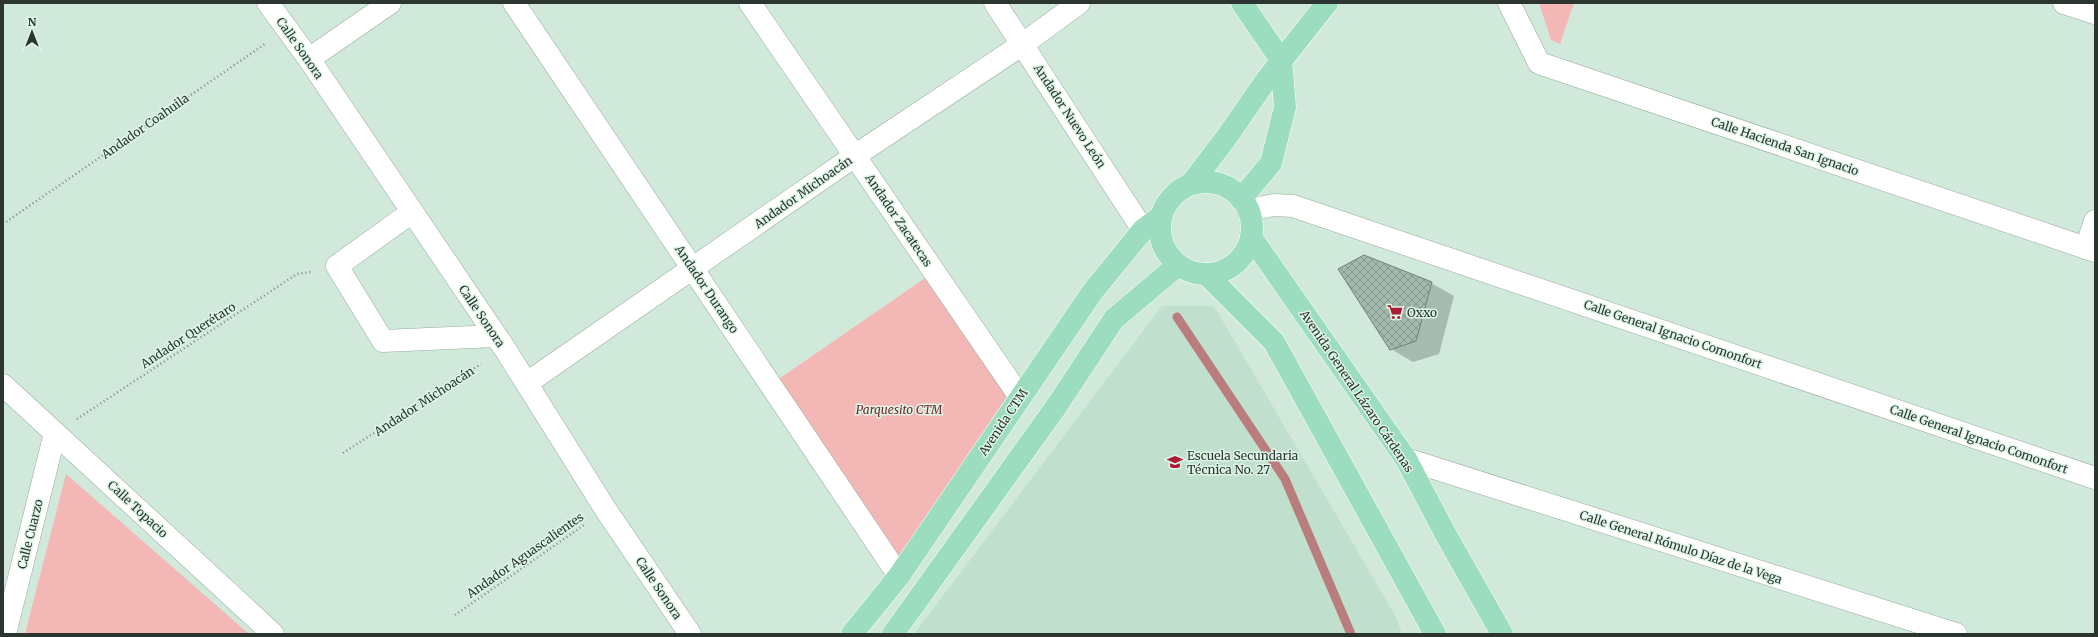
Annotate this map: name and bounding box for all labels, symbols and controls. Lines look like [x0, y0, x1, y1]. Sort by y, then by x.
north arrow [12, 12, 52, 52]
street label: Calle Sonora [273, 14, 327, 82]
text: N [28, 15, 37, 29]
street label: Andador Nuevo León [1030, 60, 1109, 171]
street label: Andador Coahuila [98, 90, 192, 162]
street label: Calle Hacienda San Ignacio [1709, 114, 1861, 178]
street label: Andador Michoacán [750, 152, 855, 232]
street label: Andador Zacatecas [862, 170, 936, 269]
street label: Andador Durango [671, 241, 742, 336]
street label: Calle Sonora [456, 282, 509, 350]
street label: Calle General Ignacio Comonfort [1582, 296, 1764, 372]
street label: Andador Querétaro [137, 299, 238, 372]
supermarket icon: Oxxo [1386, 303, 1404, 321]
place label: Oxxo [1407, 305, 1437, 320]
street label: Avenida General Lázaro Cárdenas [1296, 306, 1417, 475]
street label: Andador Michoacán [370, 363, 477, 440]
street label: Avenida CTM [975, 386, 1031, 459]
street label: Calle General Ignacio Comonfort [1888, 401, 2070, 477]
park label: Parquesito CTM [856, 402, 943, 417]
place label: Escuela Secundaria Técnica No. 27 [1187, 448, 1299, 477]
school or university icon: Escuela Secundaria Técnica No. 27 [1166, 453, 1184, 471]
street label: Calle Topacio [105, 477, 171, 541]
street label: Calle Cuarzo [14, 498, 46, 570]
street label: Calle General Rómulo Díaz de la Vega [1578, 507, 1785, 587]
street label: Andador Aguascalientes [463, 509, 586, 602]
street label: Calle Sonora [633, 554, 686, 622]

